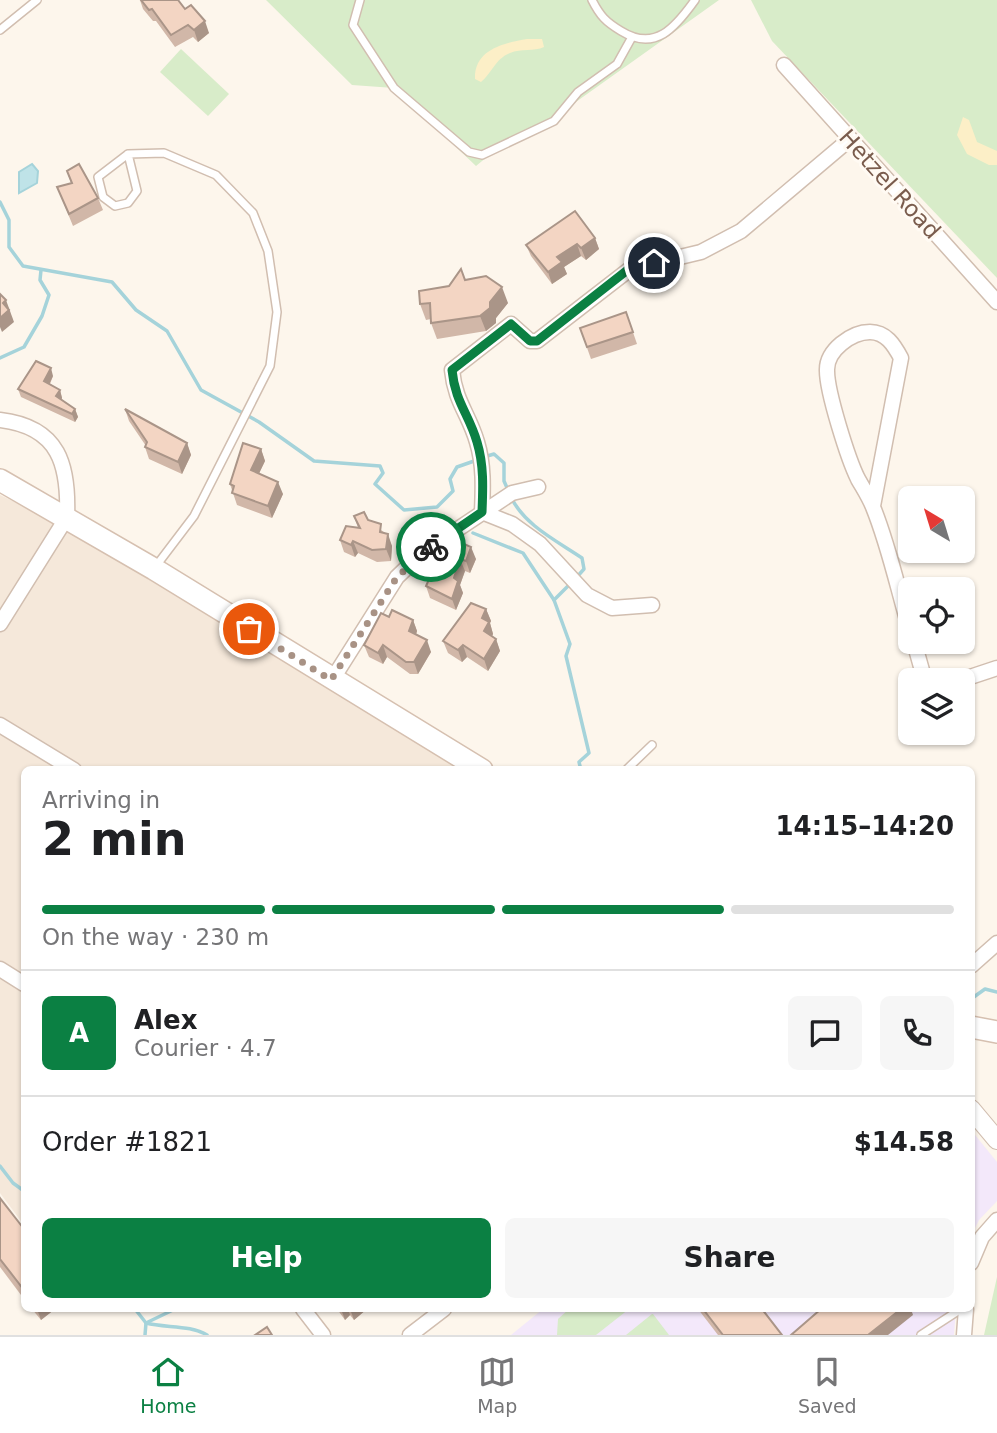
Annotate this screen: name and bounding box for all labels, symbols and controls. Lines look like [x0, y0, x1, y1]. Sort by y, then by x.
street label: Hetzel Road [834, 124, 946, 244]
pin [624, 233, 684, 293]
icon: home [635, 244, 673, 282]
north arrow [898, 486, 975, 564]
map controls [898, 486, 975, 745]
courier [396, 512, 466, 582]
icon: bike [412, 528, 450, 566]
button: locate [898, 577, 975, 654]
pin [219, 599, 279, 659]
icon: bag [230, 610, 268, 648]
button: layers [898, 668, 975, 745]
text: Arriving in [42, 787, 160, 813]
text: 14:15–14:20 [775, 811, 954, 841]
text: 2 min [42, 812, 186, 866]
text: On the way · 230 m [42, 924, 269, 950]
button: chat [788, 996, 862, 1070]
button: phone [880, 996, 954, 1070]
text: Alex [134, 1005, 197, 1035]
text: A [69, 1018, 89, 1048]
text: Courier · 4.7 [134, 1035, 277, 1061]
text: Order #1821 [42, 1127, 212, 1157]
text: $14.58 [854, 1127, 954, 1157]
button: Help [42, 1218, 491, 1298]
button: Share [505, 1218, 954, 1298]
tab: Home [140, 1353, 196, 1417]
tab: Map [477, 1353, 517, 1417]
tab: Saved [798, 1353, 857, 1417]

